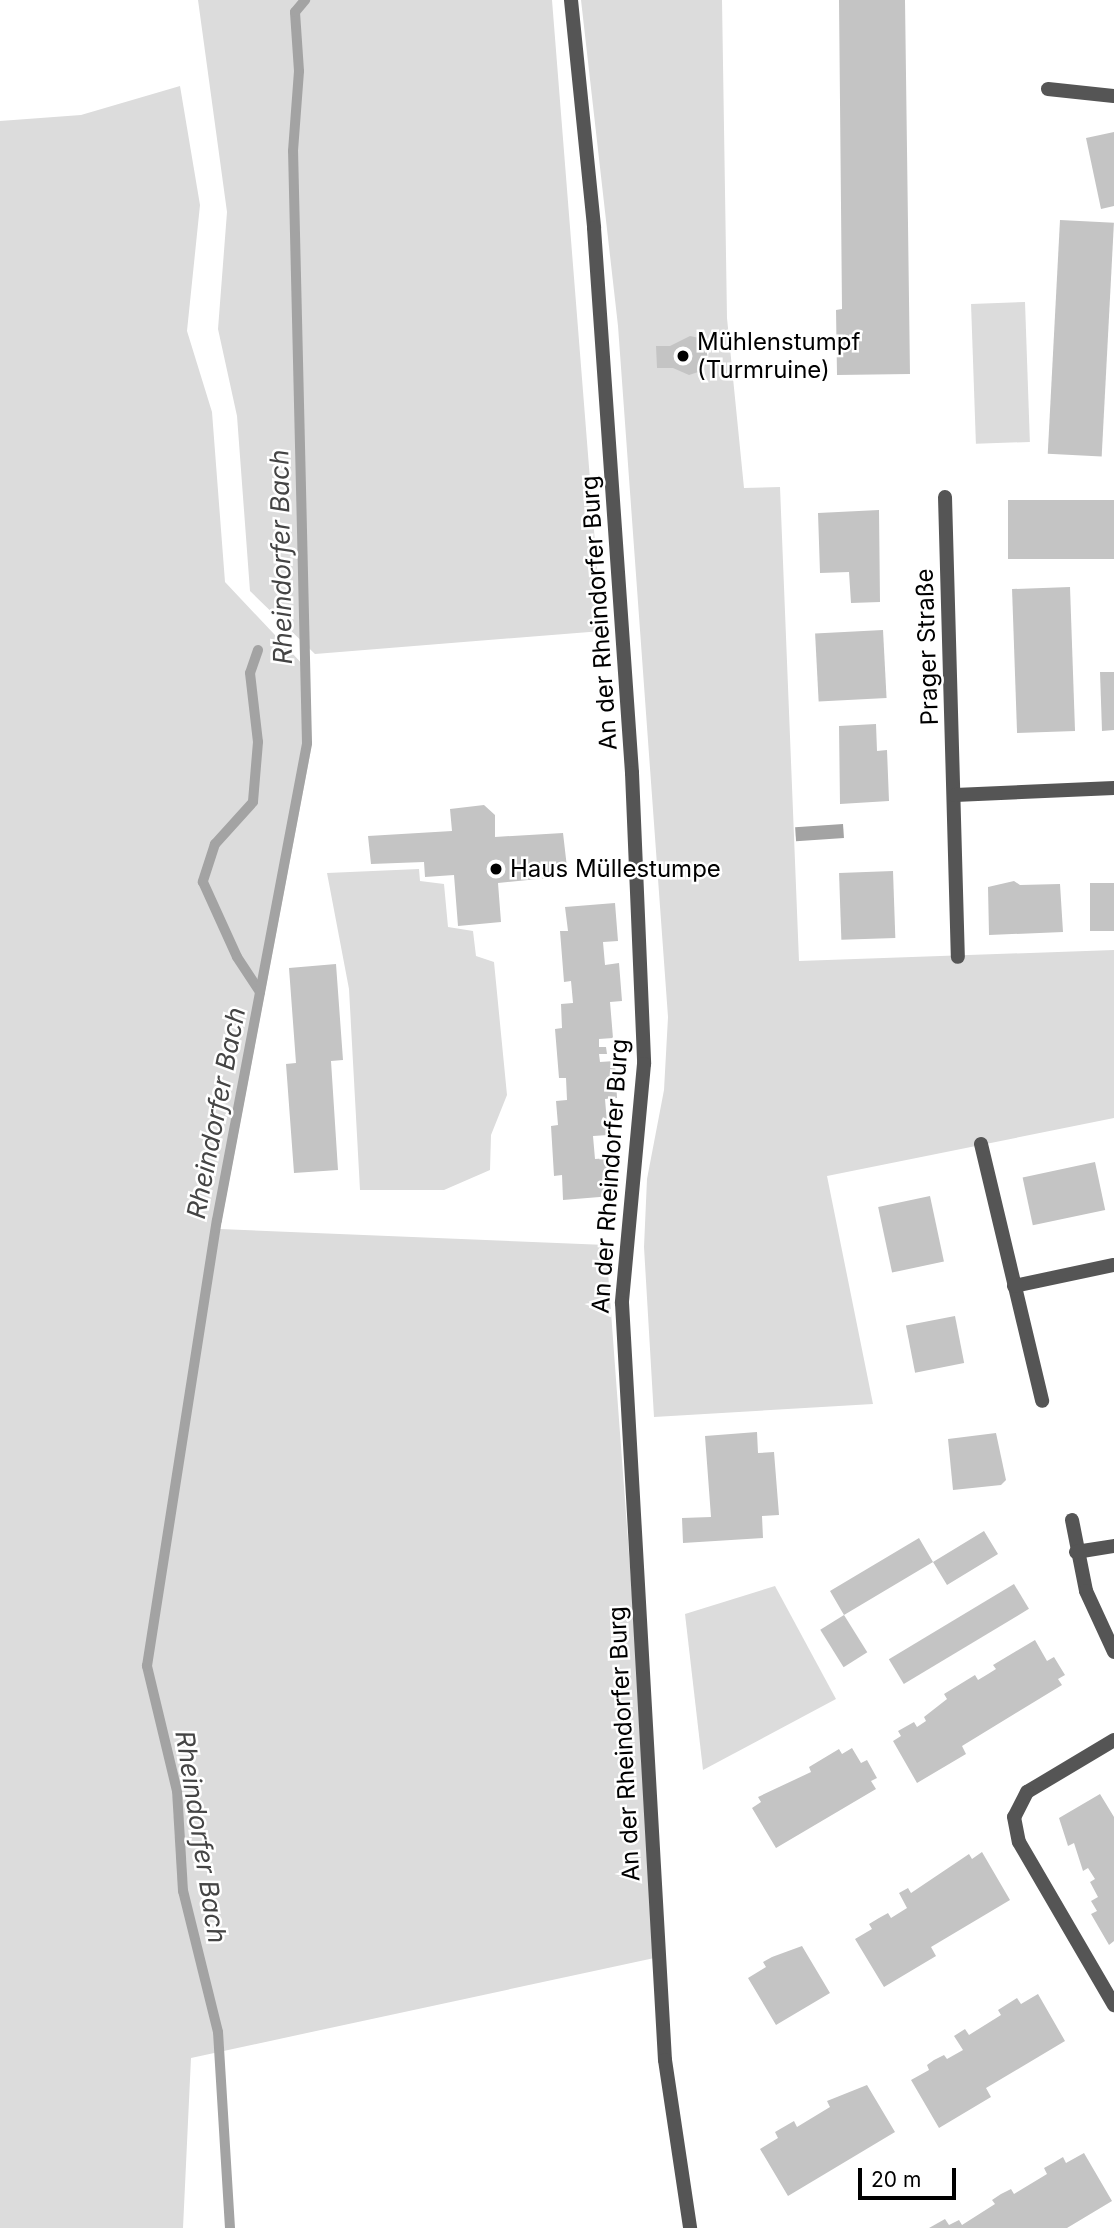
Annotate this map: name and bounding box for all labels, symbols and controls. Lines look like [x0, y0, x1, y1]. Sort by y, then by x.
place label: Mühlenstumpf (Turmruine) [697, 328, 860, 384]
marker: Mühlenstumpf (Turmruine) [675, 348, 691, 364]
water label: Rheindorfer Bach [264, 449, 298, 665]
street label: An der Rheindorfer Burg [575, 475, 623, 751]
street label: Prager Straße [910, 568, 944, 726]
place label: Haus Müllestumpe [510, 855, 721, 883]
marker: Haus Müllestumpe [488, 861, 504, 877]
water label: Rheindorfer Bach [180, 1005, 252, 1221]
street label: An der Rheindorfer Burg [586, 1038, 634, 1314]
street label: An der Rheindorfer Burg [602, 1606, 646, 1882]
water label: Rheindorfer Bach [169, 1729, 233, 1945]
scale bar [862, 2154, 960, 2198]
text: 20 m [871, 2167, 921, 2192]

